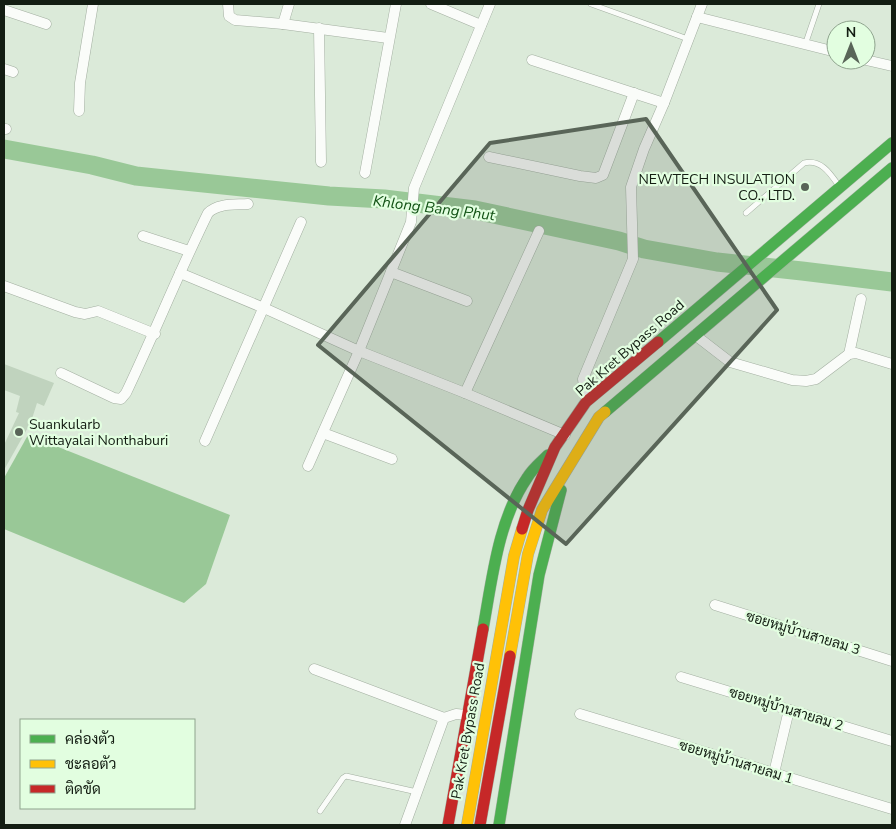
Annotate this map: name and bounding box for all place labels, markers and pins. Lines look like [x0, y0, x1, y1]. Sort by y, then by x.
place label: NEWTECH INSULATION CO., LTD. [638, 170, 795, 205]
marker: NEWTECH INSULATION CO., LTD. [799, 181, 811, 193]
place label: Suankularb Wittayalai Nonthaburi [29, 415, 168, 450]
marker: Suankularb Wittayalai Nonthaburi [13, 426, 25, 438]

